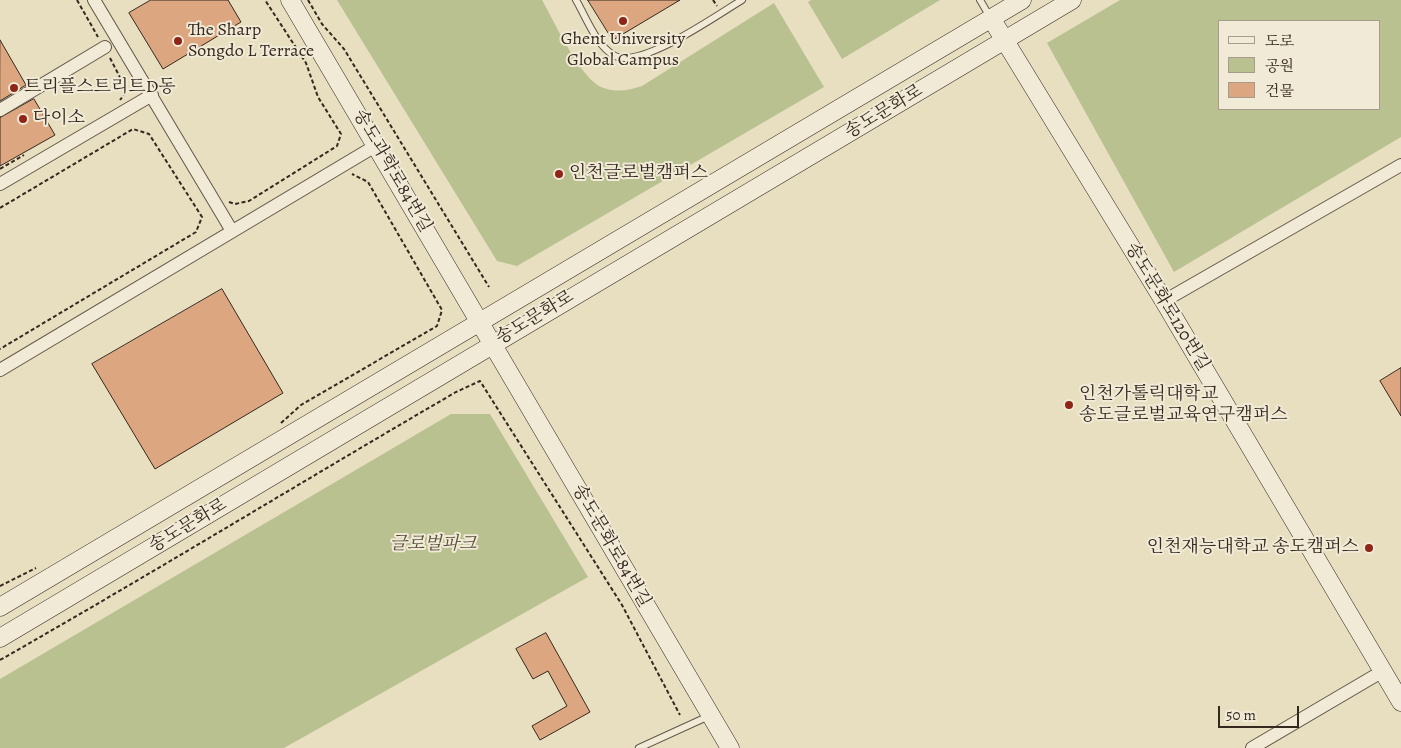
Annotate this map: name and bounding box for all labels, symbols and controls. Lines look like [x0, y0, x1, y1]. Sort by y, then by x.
marker: Ghent University Global Campus [617, 15, 629, 27]
place label: The Sharp Songdo L Terrace [188, 20, 314, 62]
legend [1218, 20, 1381, 110]
place label: Ghent University Global Campus [561, 29, 685, 72]
text: 도로 [1265, 31, 1294, 51]
marker: The Sharp Songdo L Terrace [172, 35, 184, 47]
text: 공원 [1265, 56, 1294, 76]
place label: 트리플스트리트D동 [24, 77, 176, 99]
street label: 송도문화로 [841, 80, 927, 144]
text: 건물 [1265, 81, 1294, 101]
marker: 트리플스트리트D동 [8, 82, 20, 94]
street label: 송도과학로84번길 [348, 106, 436, 236]
place label: 다이소 [33, 108, 85, 130]
marker: 다이소 [17, 113, 29, 125]
place label: 인천글로벌캠퍼스 [569, 163, 708, 185]
marker: 인천글로벌캠퍼스 [553, 168, 565, 180]
street label: 송도문화로120번길 [1120, 239, 1214, 375]
street label: 송도문화로 [492, 286, 578, 350]
place label: 인천가톨릭대학교 송도글로벌교육연구캠퍼스 [1079, 384, 1288, 426]
marker: 인천가톨릭대학교 송도글로벌교육연구캠퍼스 [1063, 399, 1075, 411]
street label: 송도문화로84번길 [567, 481, 655, 611]
street label: 송도문화로 [145, 494, 231, 558]
park label: 글로벌파크 [390, 534, 476, 556]
place label: 인천재능대학교 송도캠퍼스 [1147, 537, 1359, 559]
marker: 인천재능대학교 송도캠퍼스 [1363, 542, 1375, 554]
scale bar [1221, 696, 1302, 728]
text: 50 m [1226, 705, 1256, 725]

